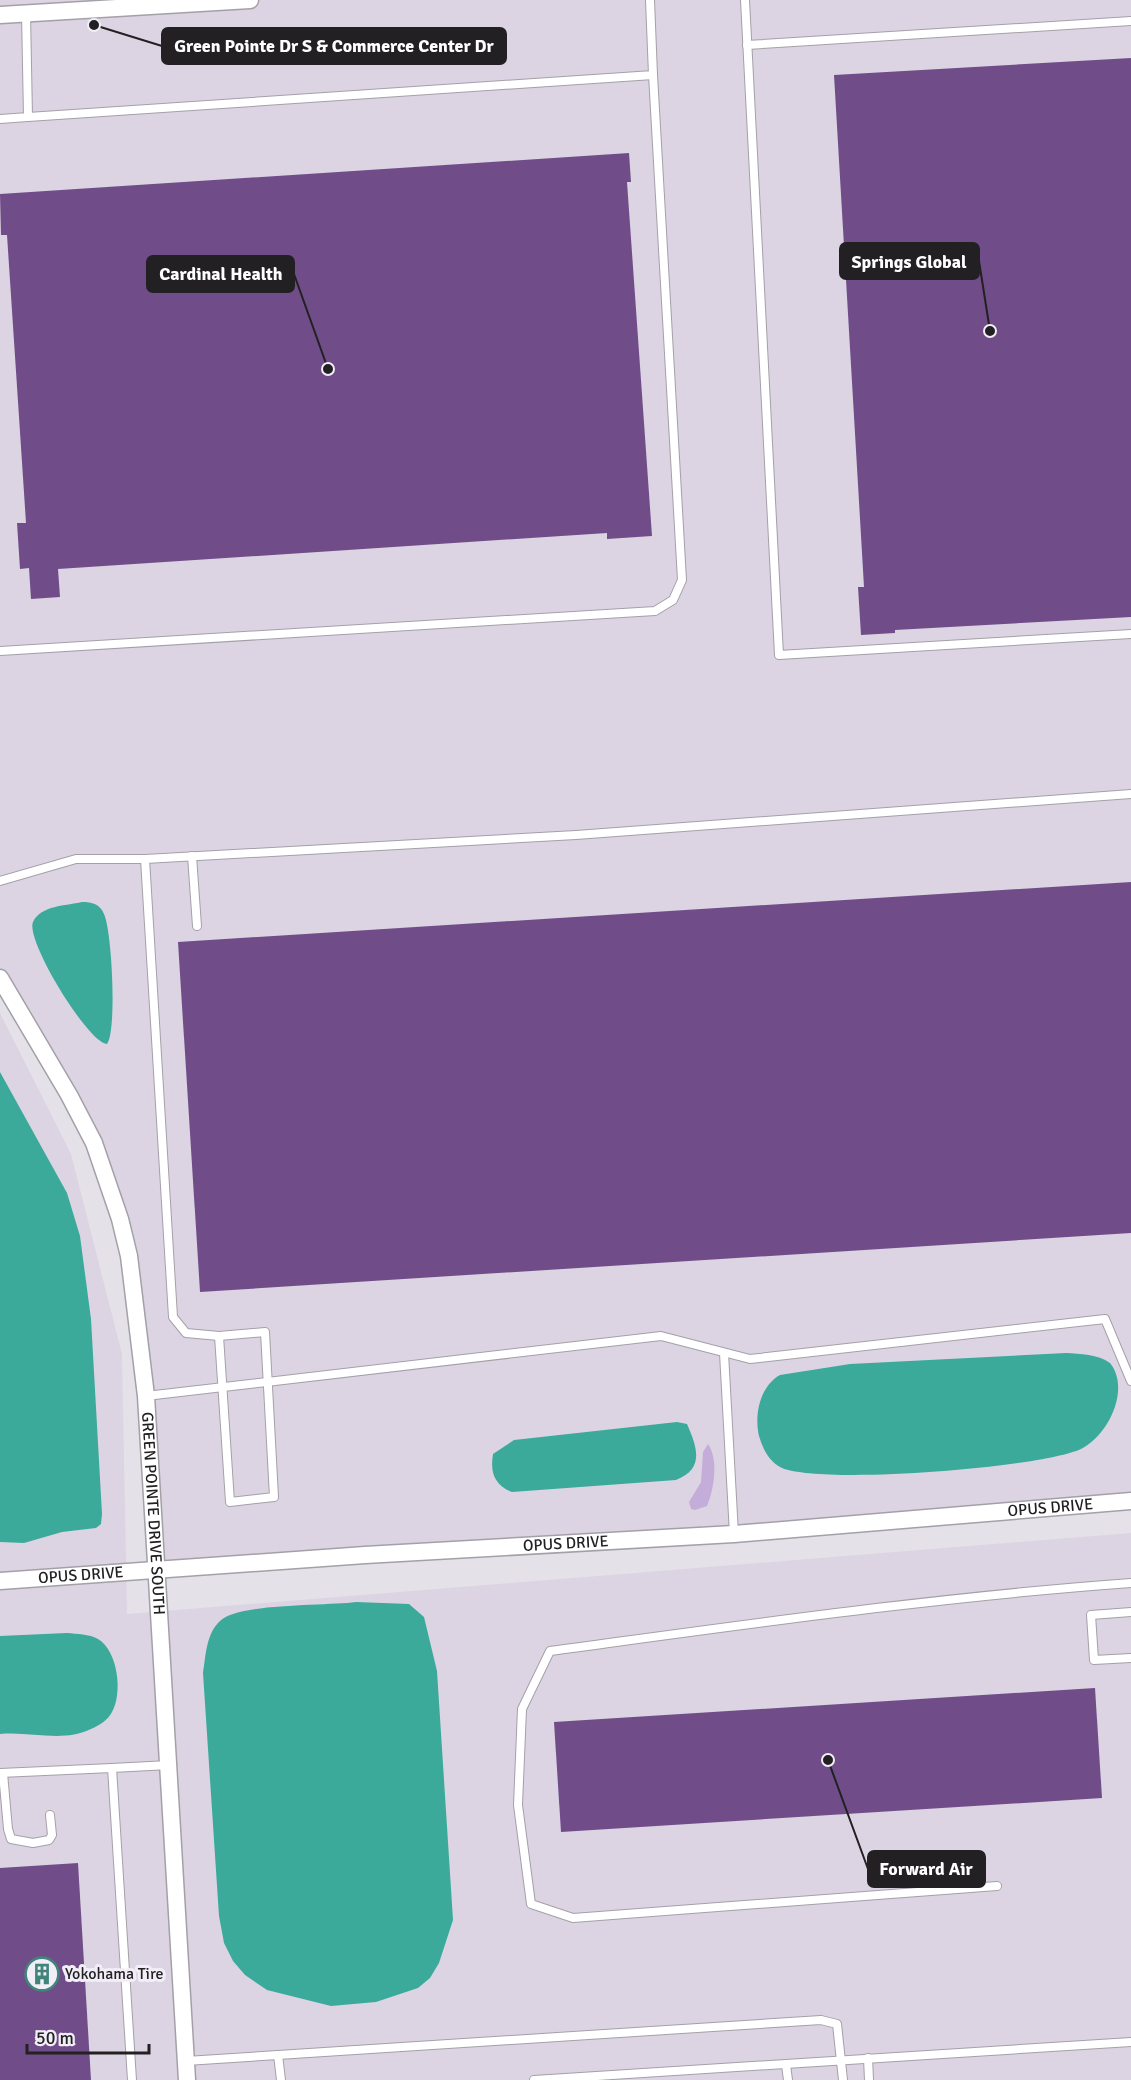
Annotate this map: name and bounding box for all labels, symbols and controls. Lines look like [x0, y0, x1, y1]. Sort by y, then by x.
callout: Green Pointe Dr S & Commerce Center Dr [162, 28, 506, 64]
text: Green Pointe Dr S & Commerce Center Dr [174, 35, 495, 57]
callout: Springs Global [840, 243, 979, 279]
text: Springs Global [851, 251, 967, 273]
callout: Cardinal Health [147, 256, 294, 292]
text: Cardinal Health [159, 263, 283, 285]
street label: GREEN POINTE DRIVE SOUTH [137, 1411, 169, 1616]
street label: OPUS DRIVE [1007, 1494, 1094, 1521]
street label: OPUS DRIVE [522, 1531, 609, 1556]
street label: OPUS DRIVE [37, 1562, 124, 1588]
callout: Forward Air [868, 1851, 985, 1887]
text: Forward Air [879, 1858, 974, 1880]
building icon: Yokohama Tire [24, 1956, 60, 1992]
place label: Yokohama Tire [65, 1964, 163, 1984]
scale bar [27, 2017, 148, 2055]
text: 50 m [36, 2027, 74, 2049]

